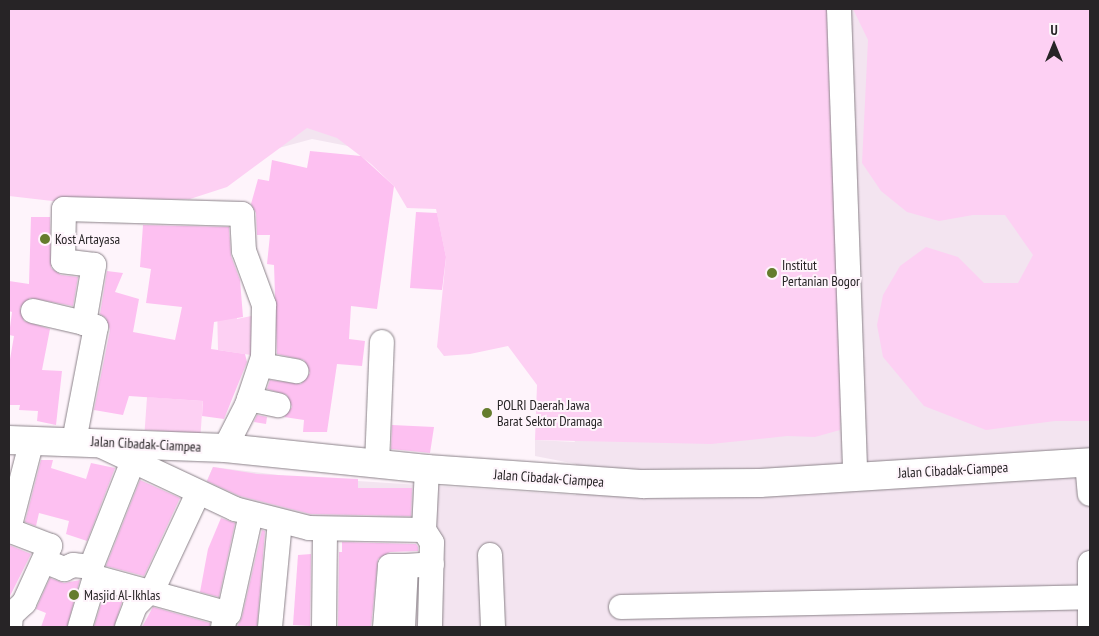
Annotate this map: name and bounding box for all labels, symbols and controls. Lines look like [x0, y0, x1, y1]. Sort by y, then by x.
north arrow [1029, 20, 1079, 70]
text: U [1050, 21, 1058, 39]
place label: Kost Artayasa [55, 231, 120, 247]
marker: Kost Artayasa [39, 233, 51, 245]
place label: Institut Pertanian Bogor [782, 257, 860, 290]
marker: Institut Pertanian Bogor [766, 267, 778, 279]
place label: POLRI Daerah Jawa Barat Sektor Dramaga [497, 397, 602, 430]
marker: POLRI Daerah Jawa Barat Sektor Dramaga [481, 407, 493, 419]
street label: Jalan Cibadak-Ciampea [90, 433, 202, 455]
street label: Jalan Cibadak-Ciampea [897, 459, 1009, 481]
street label: Jalan Cibadak-Ciampea [493, 466, 605, 490]
place label: Masjid Al-Ikhlas [84, 587, 161, 603]
marker: Masjid Al-Ikhlas [68, 589, 80, 601]

